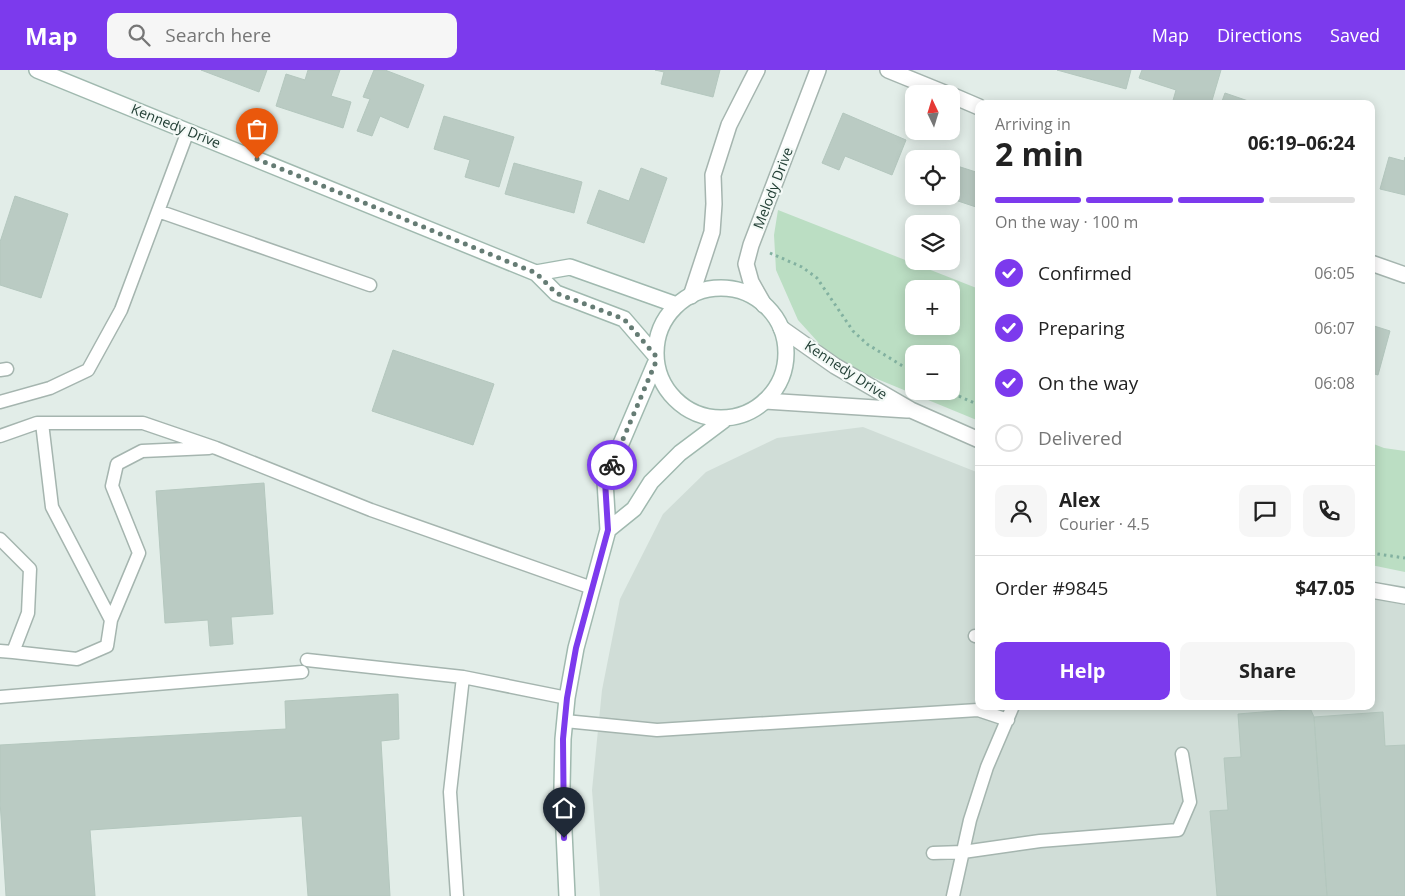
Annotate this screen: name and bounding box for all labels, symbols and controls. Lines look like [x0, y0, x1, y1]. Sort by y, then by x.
search box [107, 13, 457, 58]
text: Map [25, 19, 77, 52]
icon: search [125, 21, 153, 49]
text: Search here [165, 22, 271, 48]
text: Map [1152, 23, 1189, 47]
text: Directions [1217, 23, 1302, 47]
text: Saved [1330, 23, 1380, 47]
north arrow [905, 85, 960, 140]
map controls [905, 85, 960, 400]
street label: Kennedy Drive [129, 99, 224, 152]
pin [236, 108, 278, 159]
text: Arriving in [995, 113, 1071, 135]
icon: bag [243, 115, 271, 143]
text: 06:19–06:24 [1248, 130, 1355, 156]
text: 2 min [995, 132, 1084, 175]
street label: Melody Drive [748, 144, 797, 231]
button: locate [905, 150, 960, 205]
text: On the way · 100 m [995, 211, 1138, 233]
button: layers [905, 215, 960, 270]
icon: check [995, 259, 1023, 287]
text: Confirmed [1038, 260, 1132, 286]
text: 06:05 [1314, 262, 1355, 284]
button: + [905, 280, 960, 335]
icon: check [995, 314, 1023, 342]
text: Preparing [1038, 315, 1125, 341]
text: 06:07 [1314, 317, 1355, 339]
street label: Kennedy Drive [801, 336, 891, 403]
button: − [905, 345, 960, 400]
icon: check [995, 369, 1023, 397]
text: On the way [1038, 370, 1138, 396]
text: 06:08 [1314, 372, 1355, 394]
text: Delivered [1038, 425, 1122, 451]
courier [587, 440, 637, 490]
icon: bike [598, 451, 626, 479]
button: person [995, 485, 1047, 537]
button: chat [1239, 485, 1291, 537]
button: phone [1303, 485, 1355, 537]
text: Alex [1059, 487, 1100, 513]
text: Courier · 4.5 [1059, 513, 1150, 535]
text: Order #9845 [995, 575, 1108, 601]
text: $47.05 [1295, 575, 1355, 601]
button: Help [995, 642, 1170, 700]
button: Share [1180, 642, 1355, 700]
pin [543, 787, 585, 838]
icon: home [550, 794, 578, 822]

